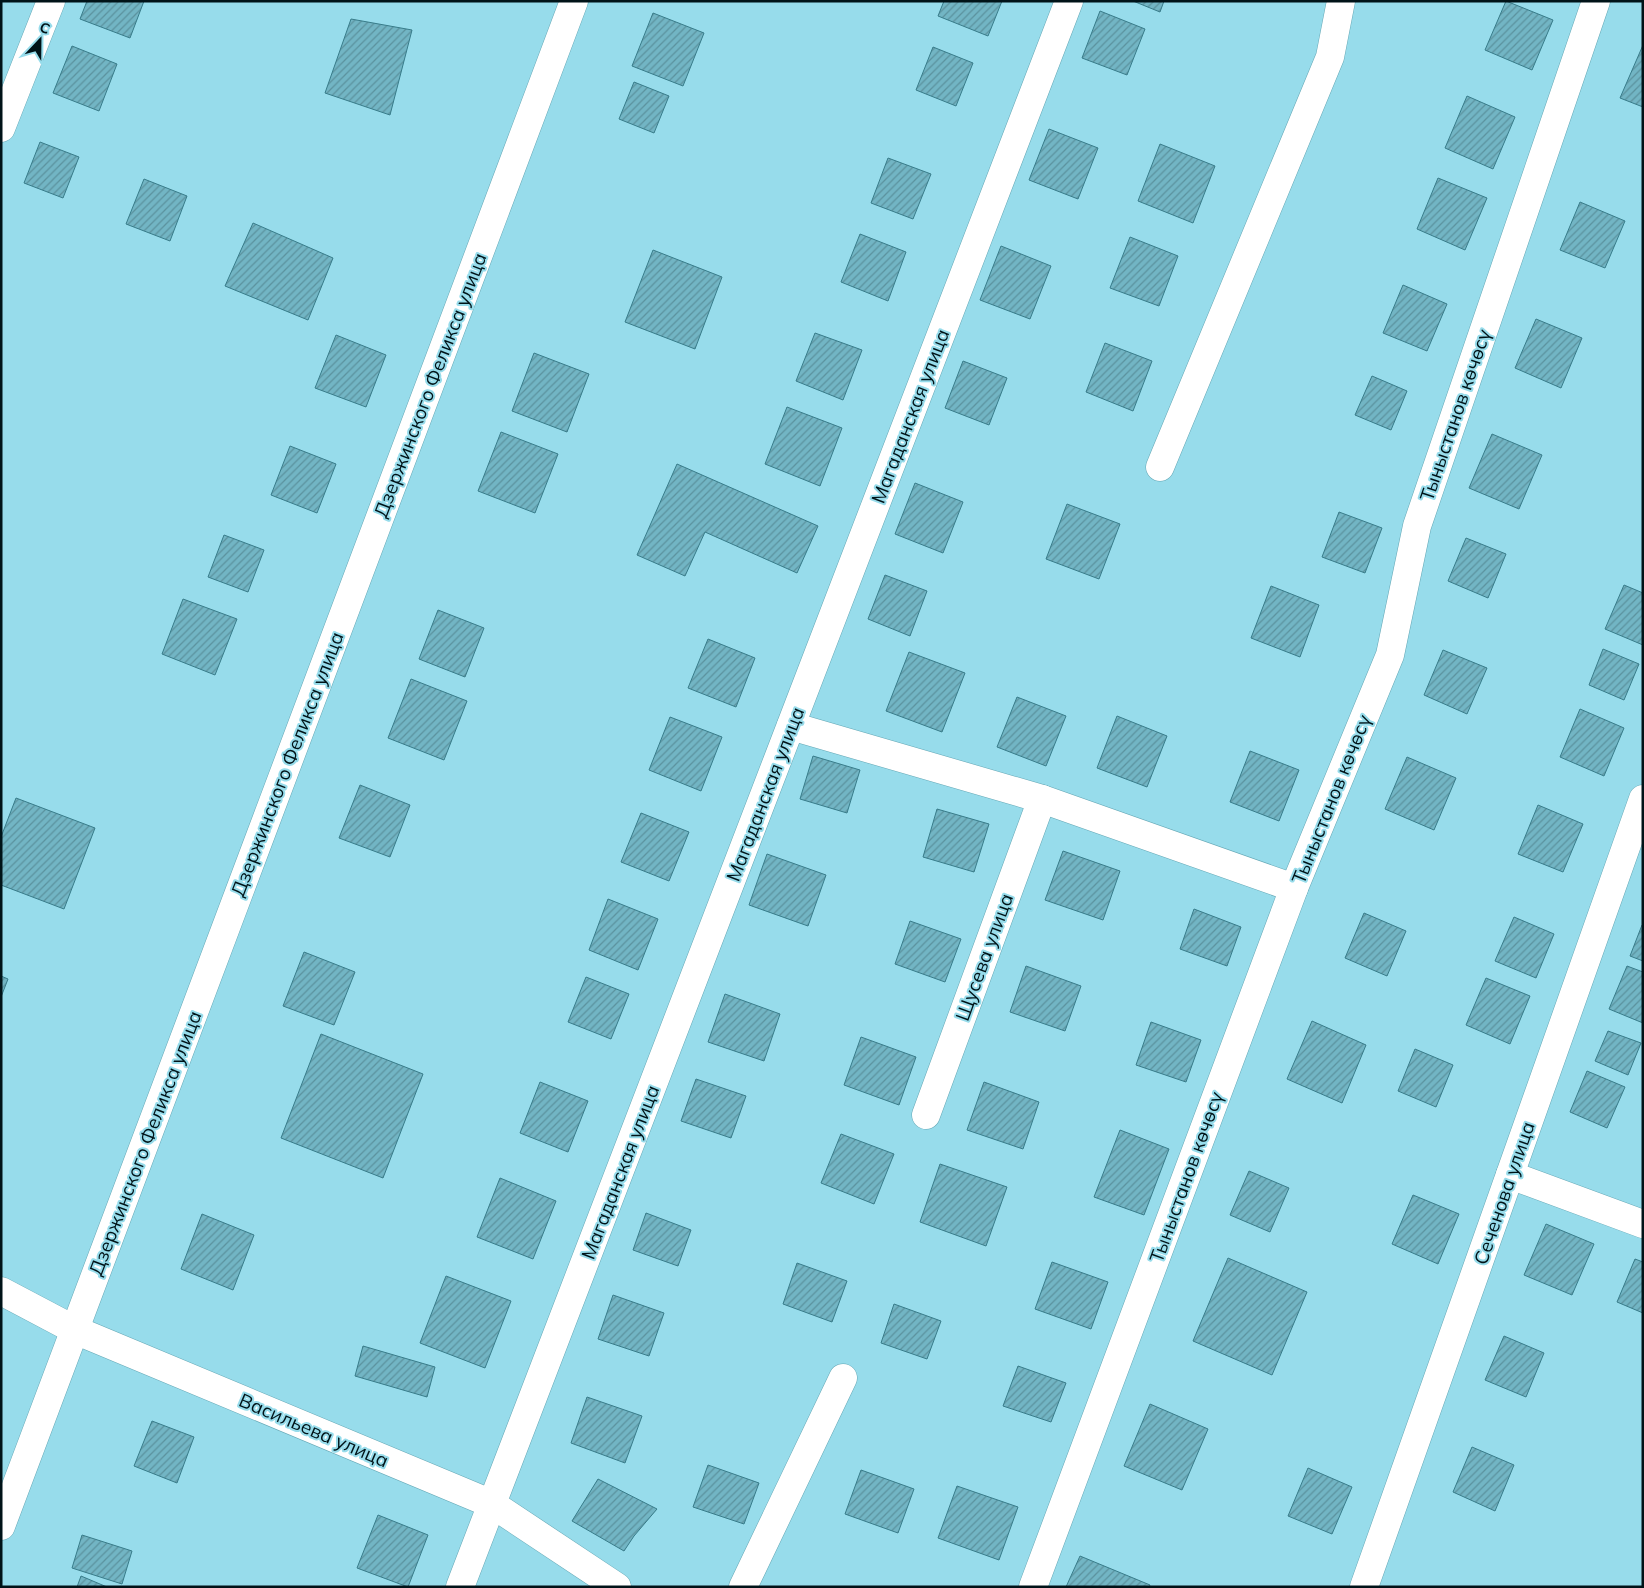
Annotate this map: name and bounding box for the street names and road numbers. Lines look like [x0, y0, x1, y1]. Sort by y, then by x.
street label: Дзержинского Феликса улица [368, 249, 492, 521]
street label: Магаданская улица [866, 326, 954, 506]
street label: Тыныстанов көчөсү [1414, 326, 1496, 504]
street label: Дзержинского Феликса улица [225, 628, 349, 900]
street label: Магаданская улица [721, 704, 809, 884]
street label: Тыныстанов көчөсү [1286, 711, 1376, 887]
street label: Щусева улица [950, 890, 1018, 1024]
street label: Дзержинского Феликса улица [83, 1007, 207, 1279]
street label: Магаданская улица [576, 1082, 664, 1262]
street label: Тыныстанов көчөсү [1144, 1088, 1228, 1266]
street label: Сеченова улица [1468, 1118, 1540, 1268]
street label: Васильева улица [236, 1388, 392, 1472]

